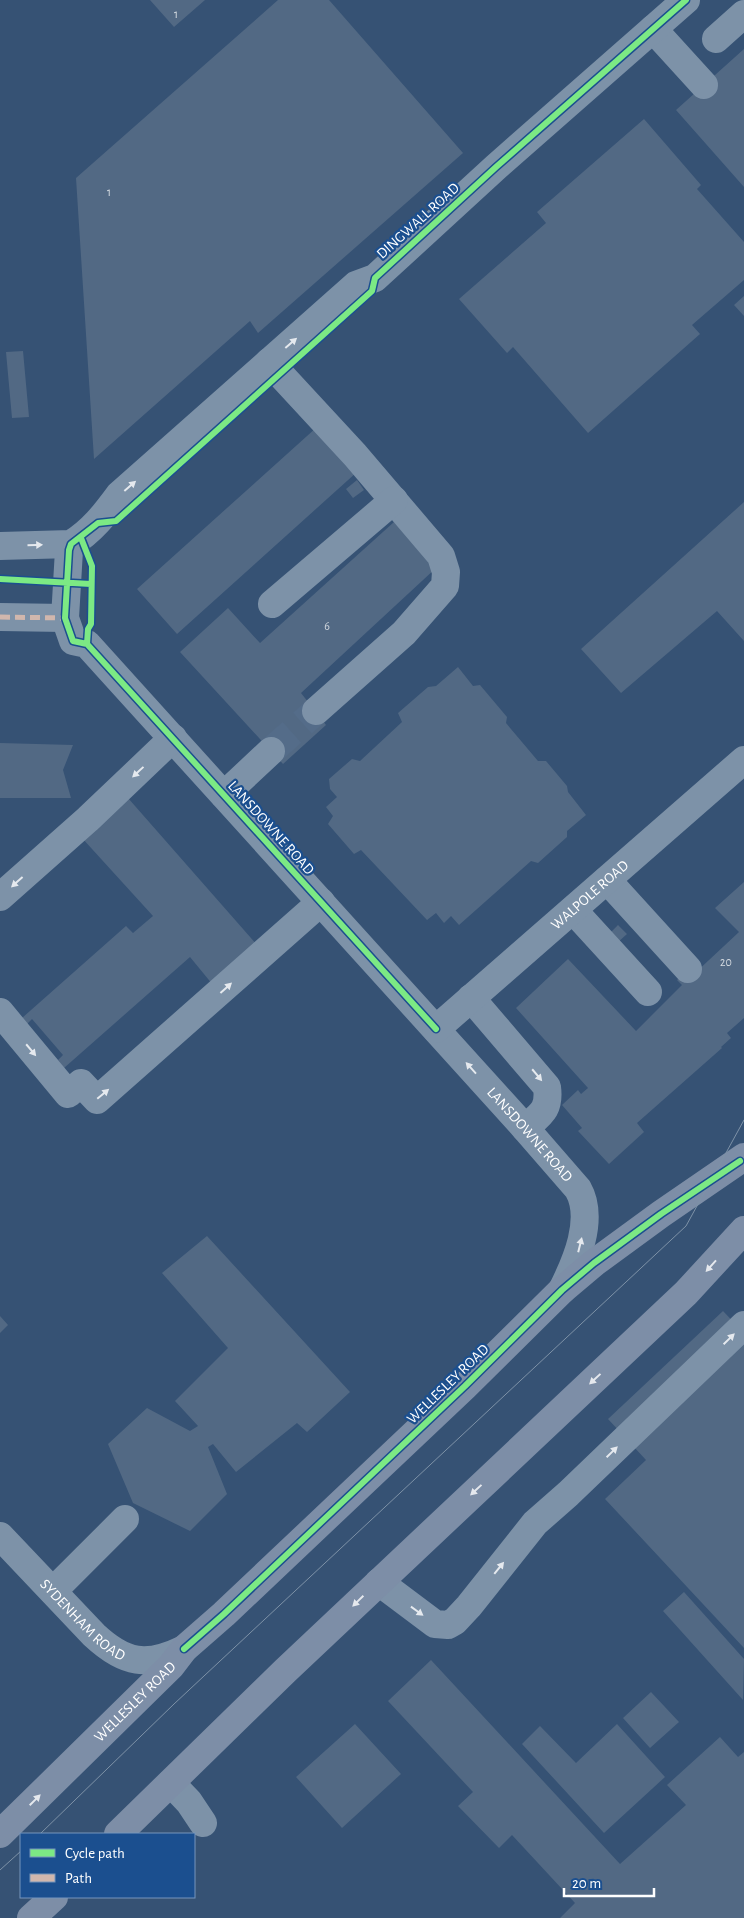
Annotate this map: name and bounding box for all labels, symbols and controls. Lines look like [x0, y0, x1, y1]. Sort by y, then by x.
house number: 1 [174, 8, 178, 20]
street label: DINGWALL ROAD [374, 180, 462, 262]
house number: 1 [107, 186, 111, 198]
one-way arrow [284, 337, 296, 349]
one-way arrow [123, 480, 136, 491]
one-way arrow [28, 541, 44, 549]
house number: 6 [324, 620, 330, 632]
one-way arrow [132, 766, 144, 778]
street label: LANSDOWNE ROAD [225, 778, 317, 878]
street label: WALPOLE ROAD [548, 857, 631, 932]
one-way arrow [12, 876, 24, 888]
house number: 20 [720, 956, 732, 968]
one-way arrow [219, 982, 231, 994]
one-way arrow [26, 1043, 37, 1056]
one-way arrow [465, 1063, 477, 1075]
one-way arrow [531, 1068, 542, 1081]
street label: LANSDOWNE ROAD [484, 1084, 576, 1185]
one-way arrow [96, 1089, 109, 1100]
one-way arrow [576, 1238, 584, 1253]
one-way arrow [705, 1259, 717, 1271]
one-way arrow [723, 1334, 735, 1346]
street label: WELLESLEY ROAD [404, 1341, 492, 1427]
one-way arrow [589, 1373, 601, 1385]
one-way arrow [606, 1446, 618, 1458]
one-way arrow [471, 1484, 483, 1496]
one-way arrow [494, 1562, 505, 1575]
street label: SYDENHAM ROAD [37, 1576, 128, 1663]
one-way arrow [352, 1595, 364, 1607]
one-way arrow [410, 1606, 423, 1617]
street label: WELLESLEY ROAD [91, 1658, 179, 1744]
one-way arrow [29, 1794, 41, 1806]
legend [20, 1833, 195, 1898]
text: Cycle path [65, 1846, 125, 1861]
scale bar [564, 1866, 654, 1898]
text: Path [65, 1871, 92, 1886]
text: 20 m [572, 1876, 601, 1891]

